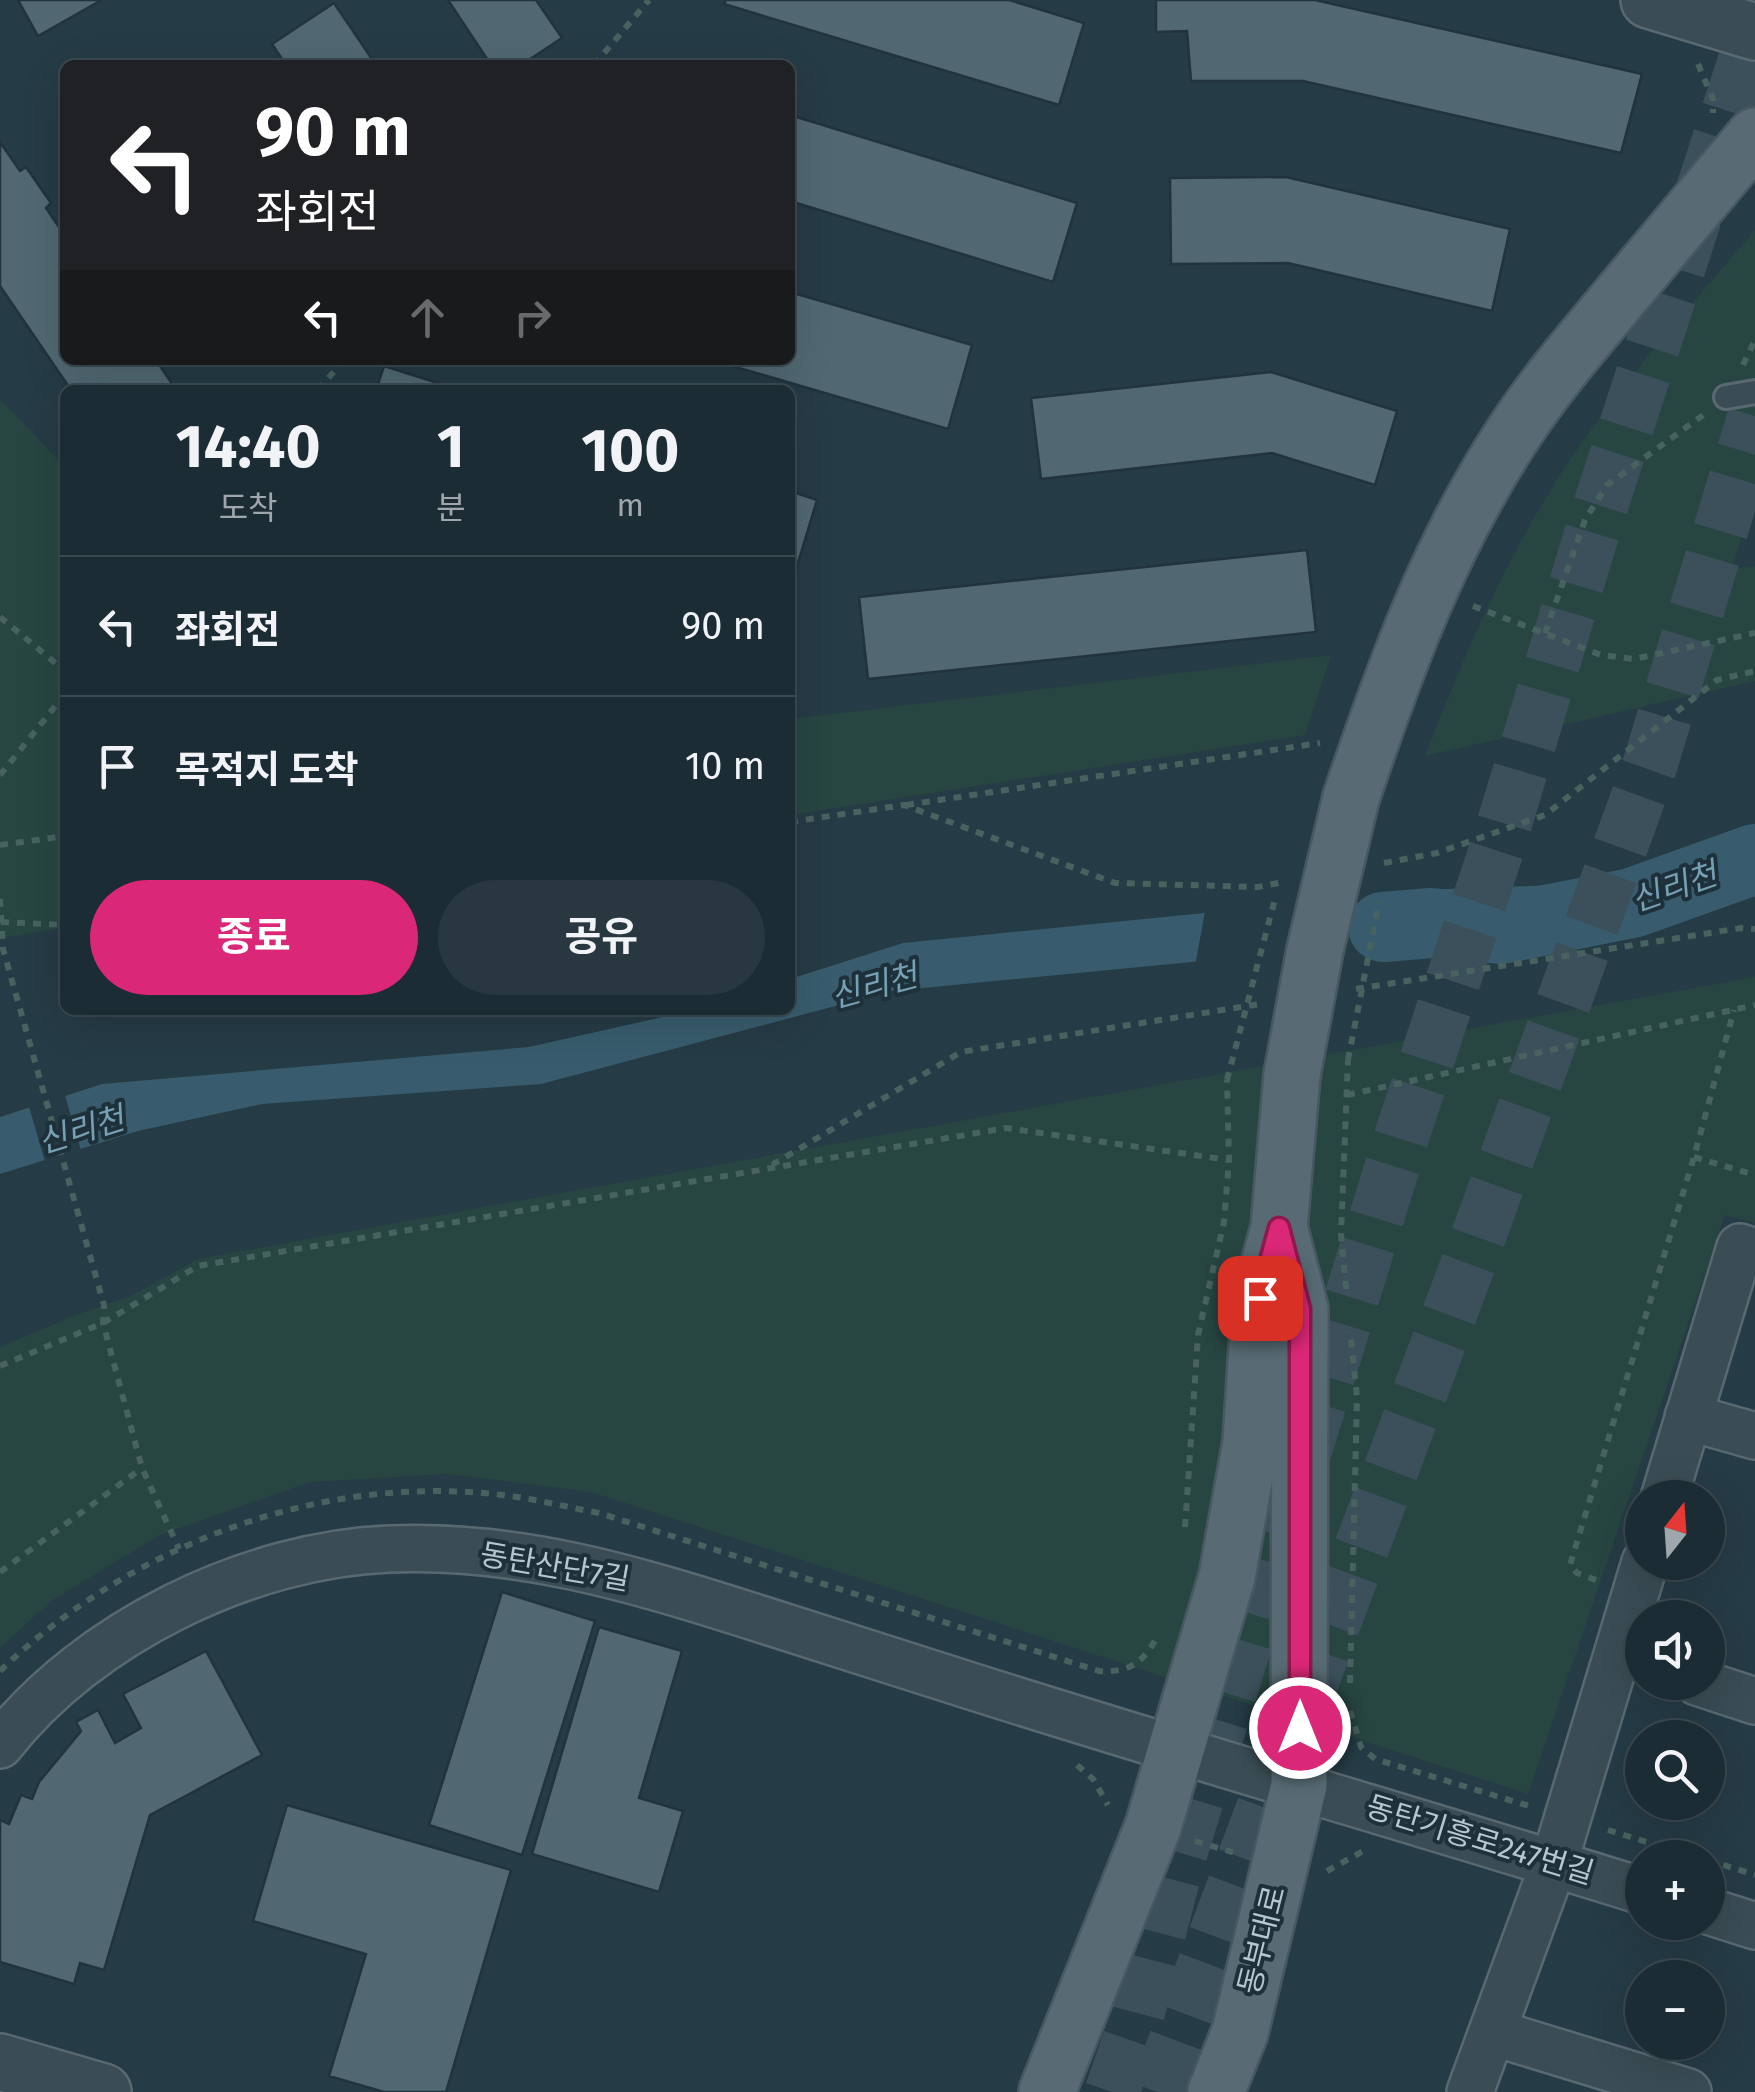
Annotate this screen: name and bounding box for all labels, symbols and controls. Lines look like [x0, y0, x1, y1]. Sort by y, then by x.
text: 90 m [255, 90, 411, 174]
icon: left [90, 100, 220, 230]
text: 좌회전 [255, 185, 379, 239]
icon: left [295, 290, 350, 345]
icon: ahead [400, 290, 455, 345]
icon: right [505, 290, 560, 345]
text: 14:40 [176, 411, 321, 483]
text: 1 [437, 411, 465, 483]
text: 100 [581, 415, 679, 487]
text: m [617, 486, 644, 524]
text: 도착 [219, 489, 278, 527]
text: 분 [436, 489, 466, 527]
icon: left [90, 599, 145, 654]
text: 90 m [681, 603, 765, 649]
text: 좌회전 [175, 607, 280, 653]
icon: arrive [90, 739, 145, 794]
text: 10 m [685, 743, 765, 789]
text: 목적지 도착 [175, 747, 359, 793]
water label: 신리천 [1626, 854, 1725, 919]
button: 종료 [90, 880, 418, 995]
button: 공유 [438, 880, 765, 995]
water label: 신리천 [826, 955, 925, 1016]
water label: 신리천 [33, 1098, 132, 1161]
pin [1218, 1256, 1303, 1341]
icon: arrive [1233, 1271, 1288, 1326]
north arrow [1625, 1480, 1725, 1580]
map controls [1625, 1480, 1725, 2060]
street label: 동탄산단7길 [477, 1536, 633, 1598]
button: sound [1625, 1600, 1725, 1700]
position arrow [1248, 1676, 1352, 1780]
button: search [1625, 1720, 1725, 1820]
street label: 동탄기흥로247번길 [1362, 1788, 1598, 1892]
button: + [1625, 1840, 1725, 1940]
street label: 동부대로 [1231, 1882, 1293, 1998]
button: − [1625, 1960, 1725, 2060]

